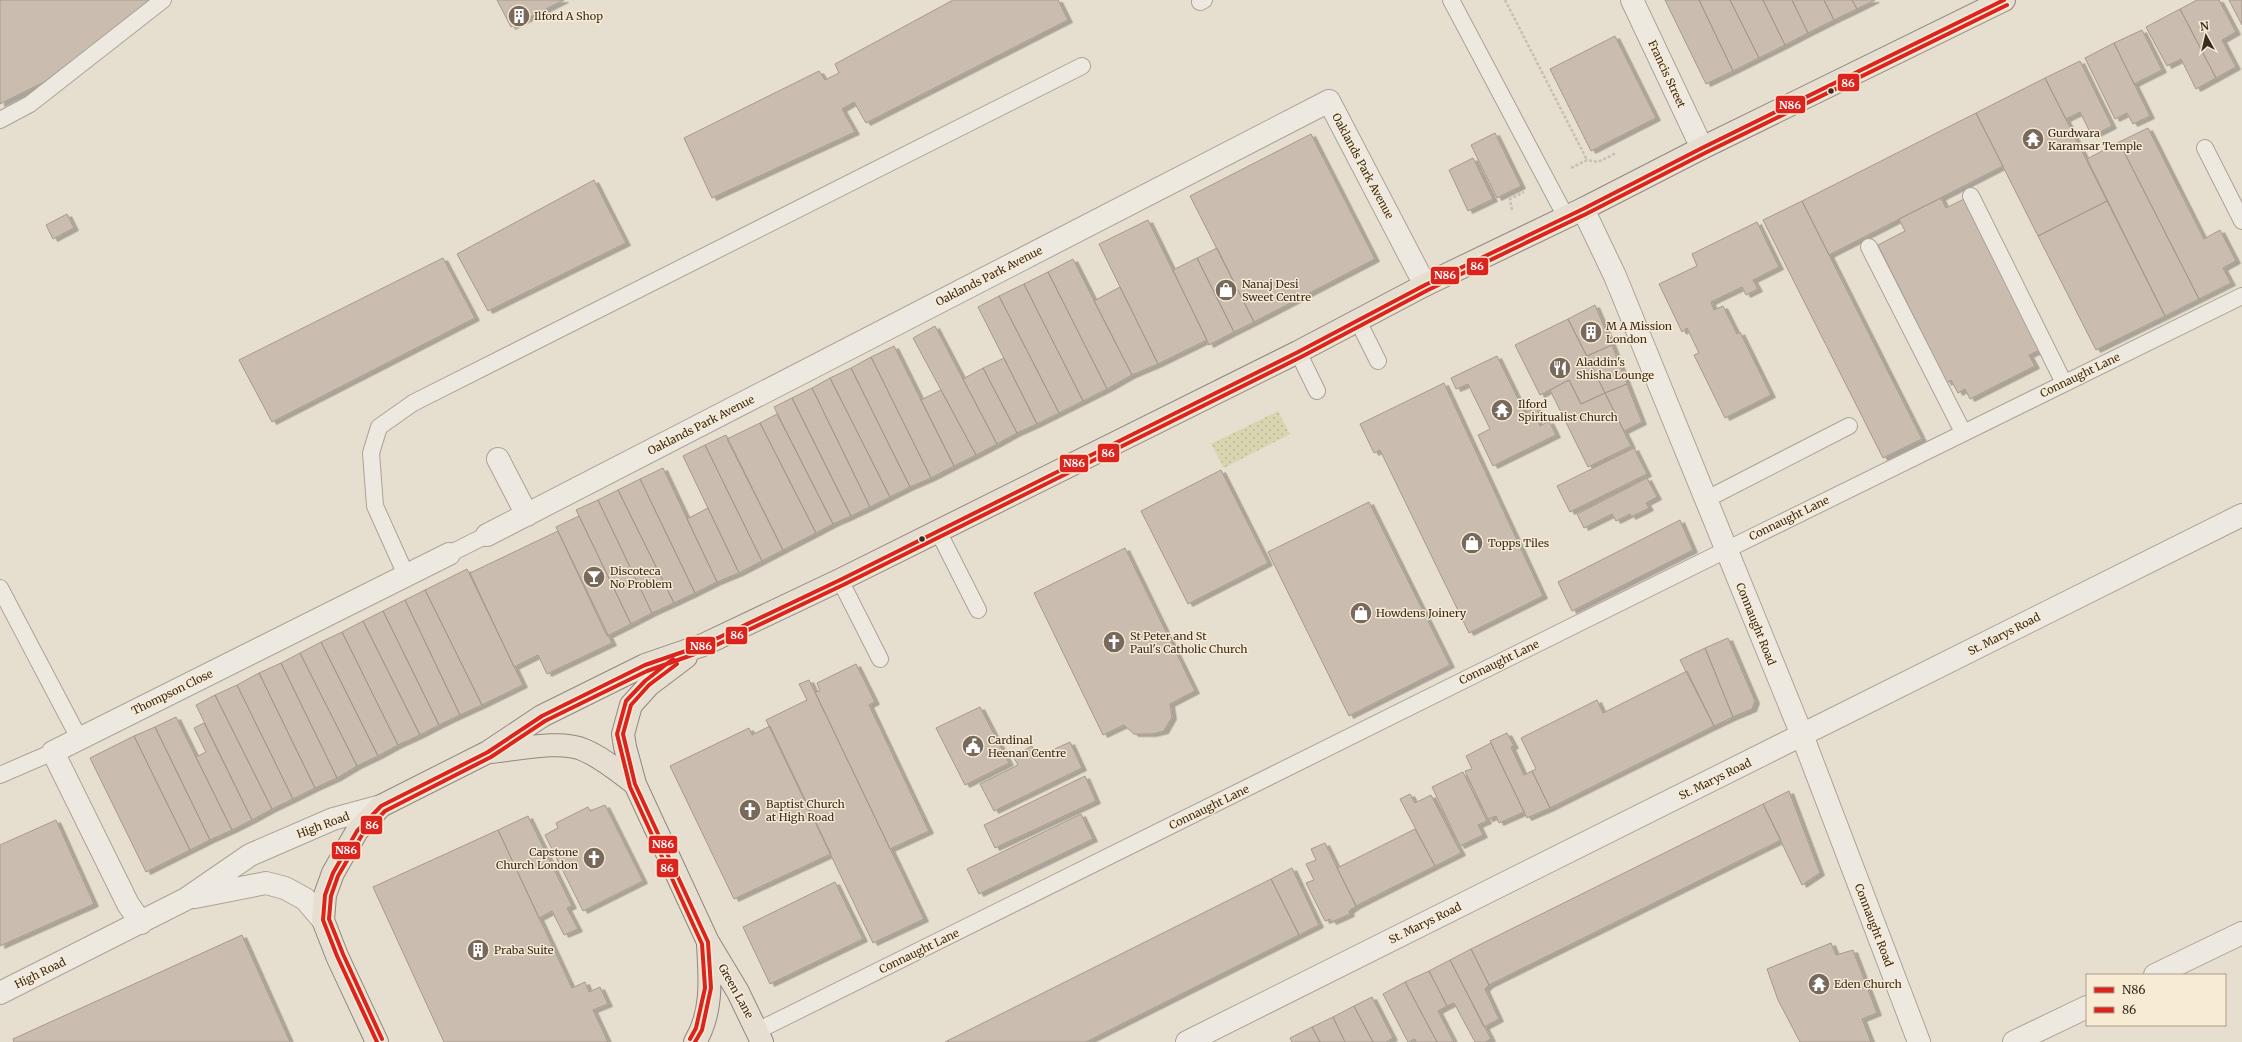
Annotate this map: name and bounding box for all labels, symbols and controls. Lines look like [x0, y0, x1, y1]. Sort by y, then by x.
building icon: Ilford A Shop [506, 3, 532, 29]
place label: Ilford A Shop [534, 9, 603, 23]
north arrow [2186, 16, 2226, 56]
text: N [2199, 19, 2210, 34]
street label: Francis Street [1645, 38, 1689, 111]
line badge: 86 [1837, 73, 1860, 92]
text: 86 [1841, 76, 1855, 90]
unlabelled marker [1826, 86, 1836, 96]
line badge: N86 [1775, 95, 1806, 114]
text: N86 [1779, 98, 1801, 112]
street label: Oaklands Park Avenue [1329, 111, 1397, 222]
temple icon: Gurdwara Karamsar Temple [2020, 126, 2046, 152]
place label: Gurdwara Karamsar Temple [2048, 126, 2142, 153]
street label: Oaklands Park Avenue [933, 243, 1045, 309]
line badge: 86 [1466, 257, 1489, 276]
text: 86 [1470, 259, 1484, 273]
line badge: N86 [1430, 266, 1460, 285]
text: N86 [1434, 268, 1456, 282]
shop icon: Nanaj Desi Sweet Centre [1213, 277, 1239, 303]
place label: Nanaj Desi Sweet Centre [1242, 277, 1311, 304]
building icon: M A Mission London [1578, 319, 1604, 345]
place label: M A Mission London [1606, 319, 1673, 346]
street label: Connaught Lane [2038, 349, 2122, 400]
restaurant icon: Aladdin's Shisha Lounge [1547, 355, 1573, 381]
place label: Aladdin's Shisha Lounge [1575, 355, 1654, 382]
street label: Oaklands Park Avenue [645, 392, 757, 458]
temple icon: Ilford Spiritualist Church [1489, 397, 1515, 423]
place label: Ilford Spiritualist Church [1518, 397, 1619, 424]
line badge: 86 [1097, 443, 1120, 463]
text: 86 [1101, 446, 1115, 460]
line badge: N86 [1059, 454, 1089, 473]
text: N86 [1063, 456, 1085, 470]
street label: Connaught Lane [1747, 492, 1831, 543]
shop icon: Topps Tiles [1459, 530, 1485, 556]
unlabelled marker [917, 534, 927, 544]
place label: Topps Tiles [1488, 536, 1549, 550]
bar icon: Discoteca No Problem [581, 564, 607, 590]
place label: Discoteca No Problem [610, 564, 672, 591]
street label: Connaught Road [1733, 581, 1779, 668]
shop icon: Howdens Joinery [1348, 600, 1374, 626]
place label: Howdens Joinery [1376, 606, 1467, 620]
street label: St. Marys Road [1966, 610, 2043, 658]
line badge: 86 [725, 626, 748, 645]
text: 86 [730, 628, 744, 642]
church icon: St Peter and St Paul's Catholic Church [1101, 629, 1127, 655]
place label: St Peter and St Paul's Catholic Church [1130, 629, 1248, 656]
line badge: N86 [685, 636, 716, 655]
street label: Connaught Lane [1457, 636, 1541, 687]
text: N86 [690, 639, 712, 653]
street label: Thompson Close [129, 666, 215, 718]
public building icon: Cardinal Heenan Centre [960, 733, 986, 759]
place label: Cardinal Heenan Centre [988, 733, 1066, 760]
street label: St. Marys Road [1676, 755, 1754, 803]
street label: Connaught Lane [1167, 781, 1251, 832]
church icon: Baptist Church at High Road [737, 797, 763, 823]
place label: Baptist Church at High Road [766, 797, 845, 824]
street label: High Road [295, 809, 352, 841]
line badge: 86 [360, 815, 383, 835]
text: 86 [365, 818, 379, 832]
line badge: N86 [648, 835, 678, 854]
text: N86 [652, 837, 674, 851]
line badge: N86 [331, 841, 361, 860]
text: N86 [335, 843, 357, 857]
place label: Capstone Church London [496, 845, 579, 872]
church icon: Capstone Church London [581, 845, 607, 871]
line badge: 86 [656, 858, 679, 878]
text: 86 [660, 861, 674, 875]
street label: Connaught Road [1852, 882, 1896, 969]
street label: St. Marys Road [1386, 899, 1464, 947]
street label: Connaught Lane [877, 925, 961, 976]
building icon: Praba Suite [465, 937, 491, 963]
place label: Praba Suite [494, 943, 554, 957]
street label: High Road [12, 954, 68, 991]
street label: Green Lane [715, 961, 757, 1021]
temple icon: Eden Church [1806, 971, 1832, 997]
legend [2086, 974, 2226, 1026]
place label: Eden Church [1834, 977, 1902, 991]
text: N86 [2122, 982, 2146, 997]
text: 86 [2122, 1002, 2136, 1017]

